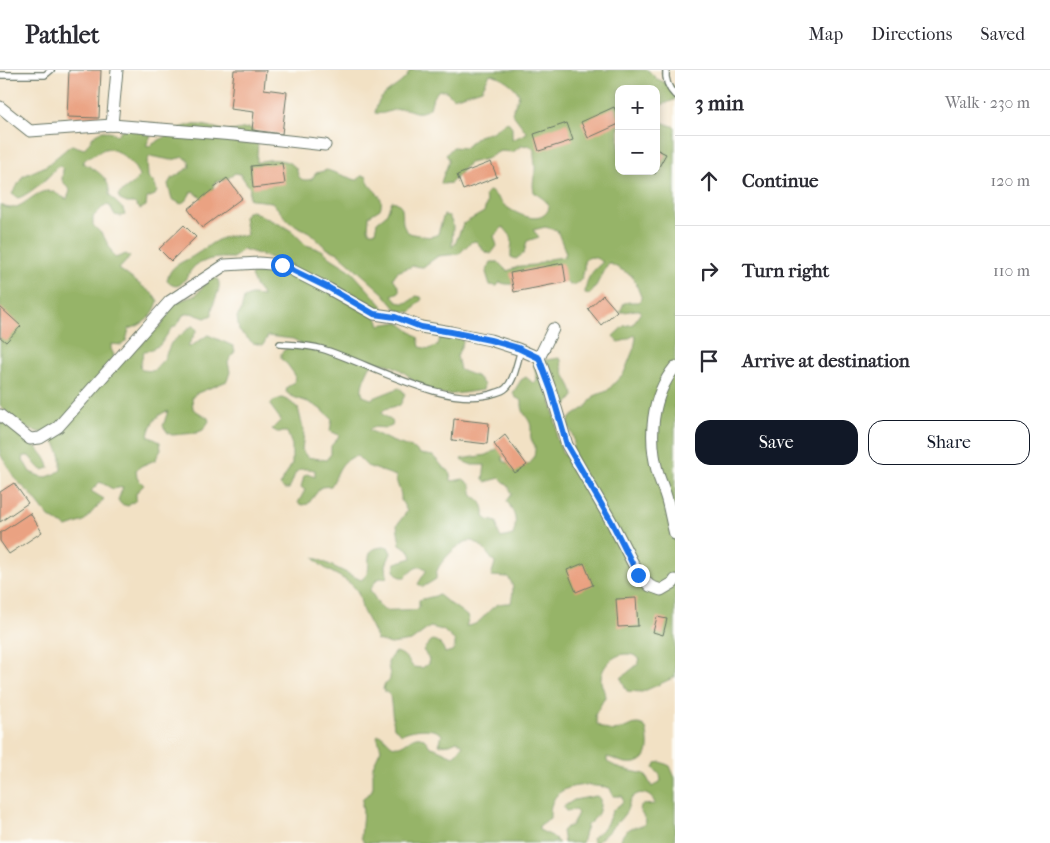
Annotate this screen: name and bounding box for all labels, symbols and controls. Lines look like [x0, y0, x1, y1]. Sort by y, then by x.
text: Pathlet [25, 21, 99, 49]
text: Map [809, 24, 843, 45]
text: Directions [871, 24, 952, 45]
text: Saved [980, 24, 1025, 45]
map controls [615, 85, 660, 175]
button: + [615, 85, 660, 130]
text: 3 min [695, 91, 744, 115]
text: Walk · 230 m [945, 93, 1030, 112]
button: − [615, 130, 660, 175]
icon: ahead [695, 167, 723, 195]
text: Continue [742, 170, 818, 192]
text: 120 m [991, 171, 1030, 190]
route start [271, 254, 294, 277]
icon: right [695, 257, 723, 285]
text: Turn right [742, 260, 829, 282]
text: 110 m [993, 261, 1030, 280]
icon: arrive [695, 347, 723, 375]
text: Arrive at destination [742, 350, 910, 372]
button: Save [695, 420, 858, 465]
button: Share [868, 420, 1030, 465]
route end [627, 564, 650, 587]

